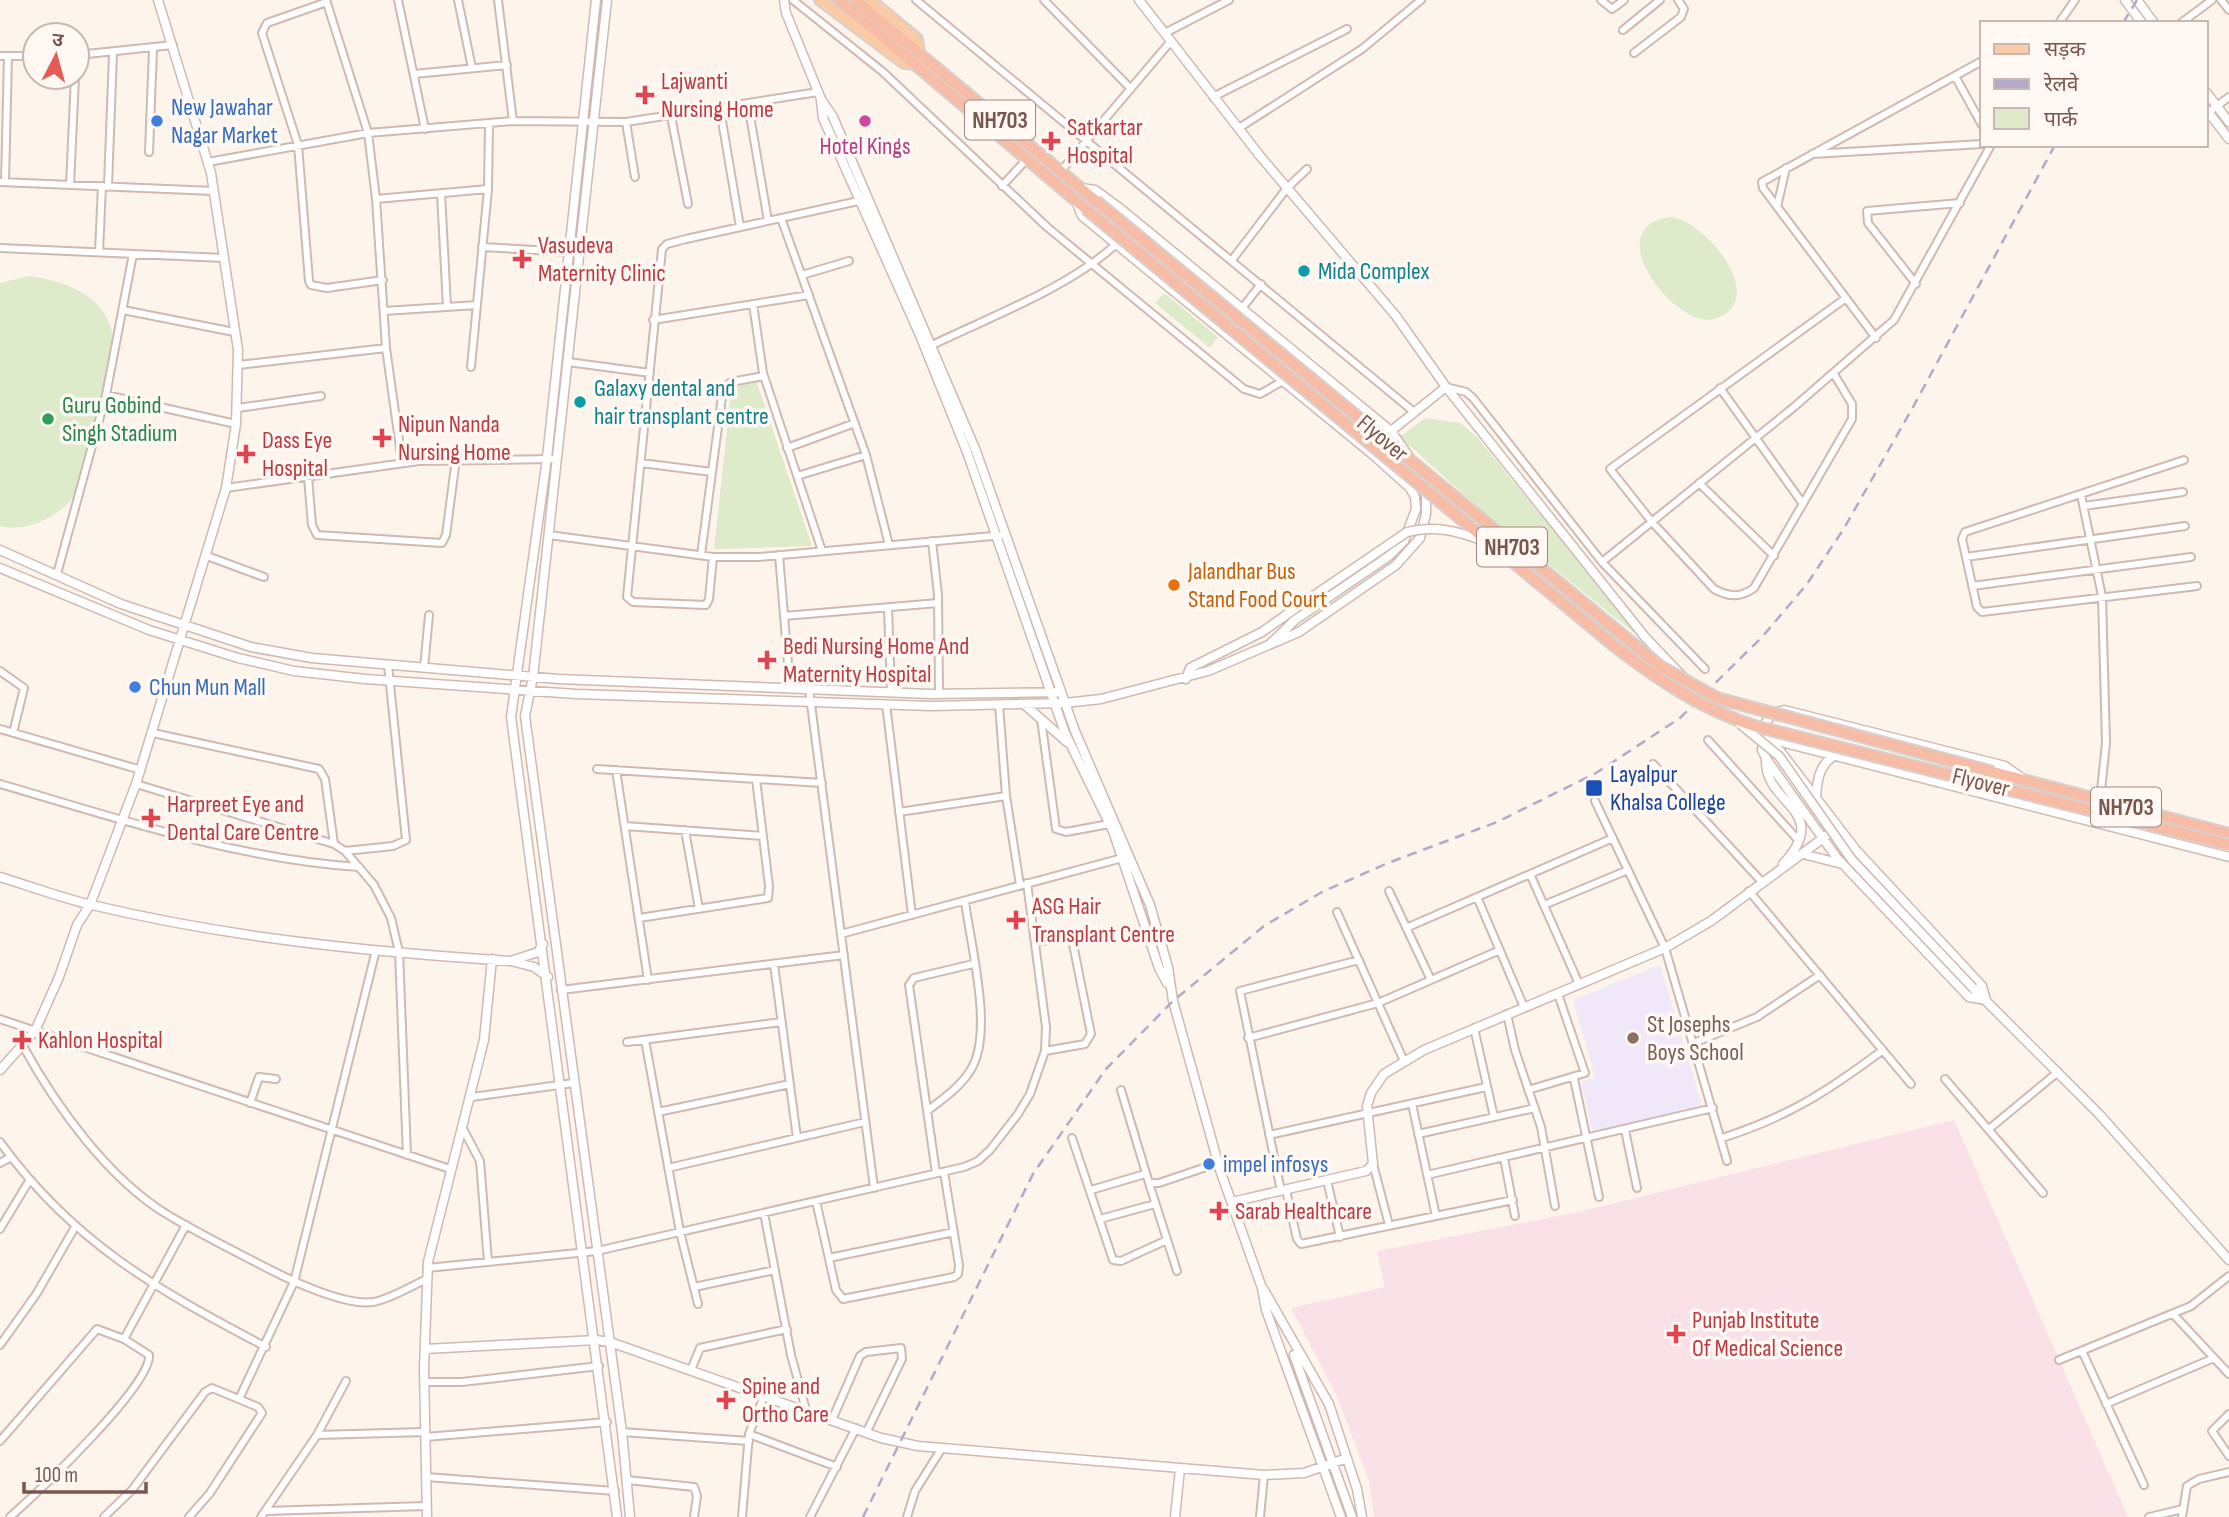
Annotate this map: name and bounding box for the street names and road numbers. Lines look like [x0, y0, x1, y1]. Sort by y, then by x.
road number: NH703 [965, 100, 1035, 140]
street label: Flyover [1351, 409, 1414, 468]
road number: NH703 [1477, 527, 1547, 566]
street label: Flyover [1949, 761, 2013, 804]
road number: NH703 [2091, 788, 2161, 827]

